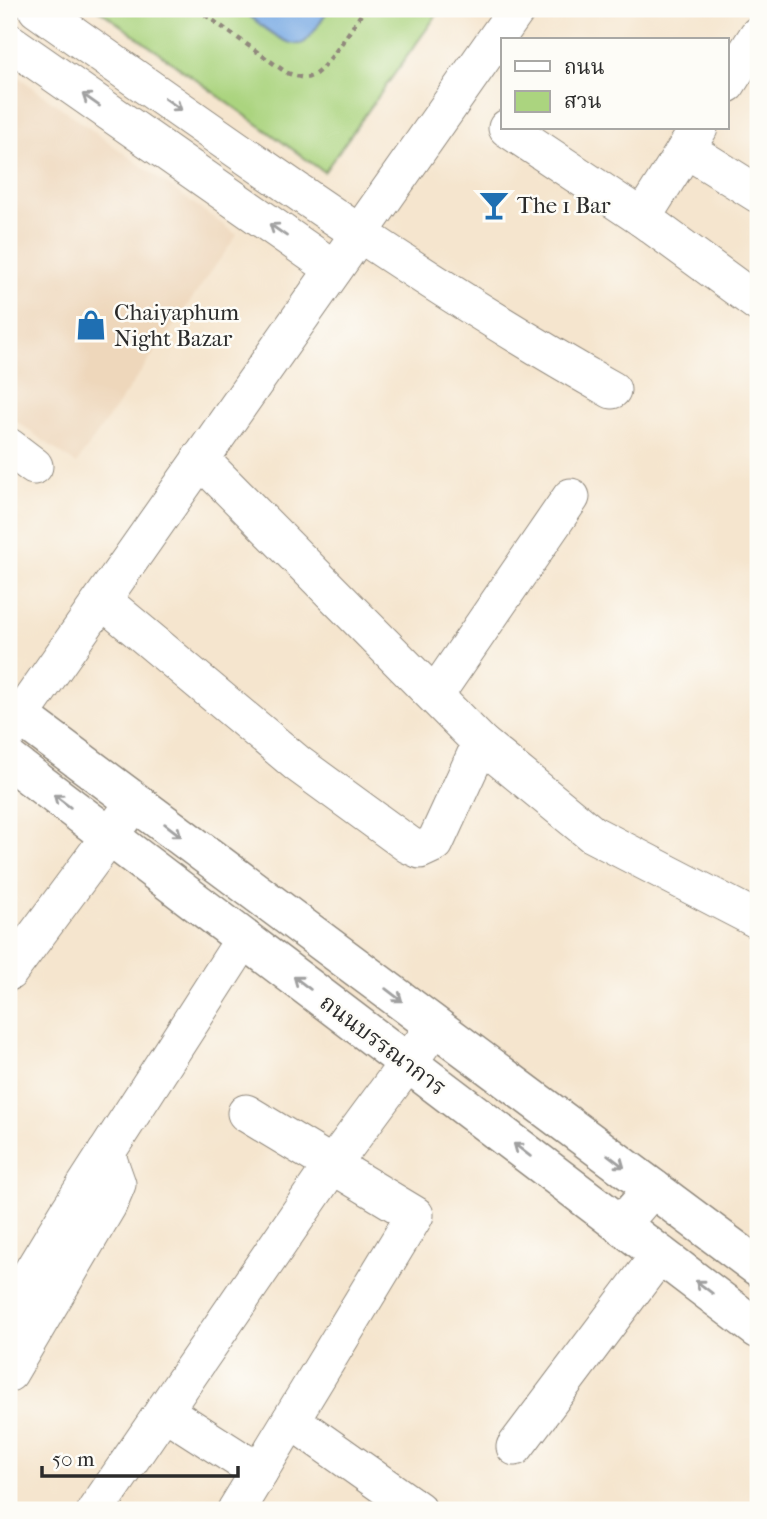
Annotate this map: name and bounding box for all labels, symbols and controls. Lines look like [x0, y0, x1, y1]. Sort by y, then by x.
legend [501, 38, 728, 130]
text: ถนน [564, 55, 605, 79]
text: สวน [564, 89, 602, 113]
one-way arrow [82, 93, 101, 107]
one-way arrow [163, 97, 182, 111]
bar icon: The 1 Bar [477, 188, 511, 222]
place label: The 1 Bar [517, 192, 611, 219]
one-way arrow [269, 223, 288, 237]
place label: Chaiyaphum Night Bazar [114, 299, 239, 352]
shop icon: Chaiyaphum Night Bazar [74, 308, 108, 342]
one-way arrow [54, 794, 72, 809]
one-way arrow [163, 823, 182, 837]
one-way arrow [293, 976, 312, 991]
one-way arrow [385, 988, 403, 1003]
street label: ถนนบรรณาการ [315, 989, 451, 1101]
one-way arrow [514, 1143, 532, 1158]
one-way arrow [606, 1153, 625, 1168]
one-way arrow [695, 1280, 714, 1295]
scale bar [42, 1435, 238, 1479]
text: 50 m [52, 1447, 95, 1471]

